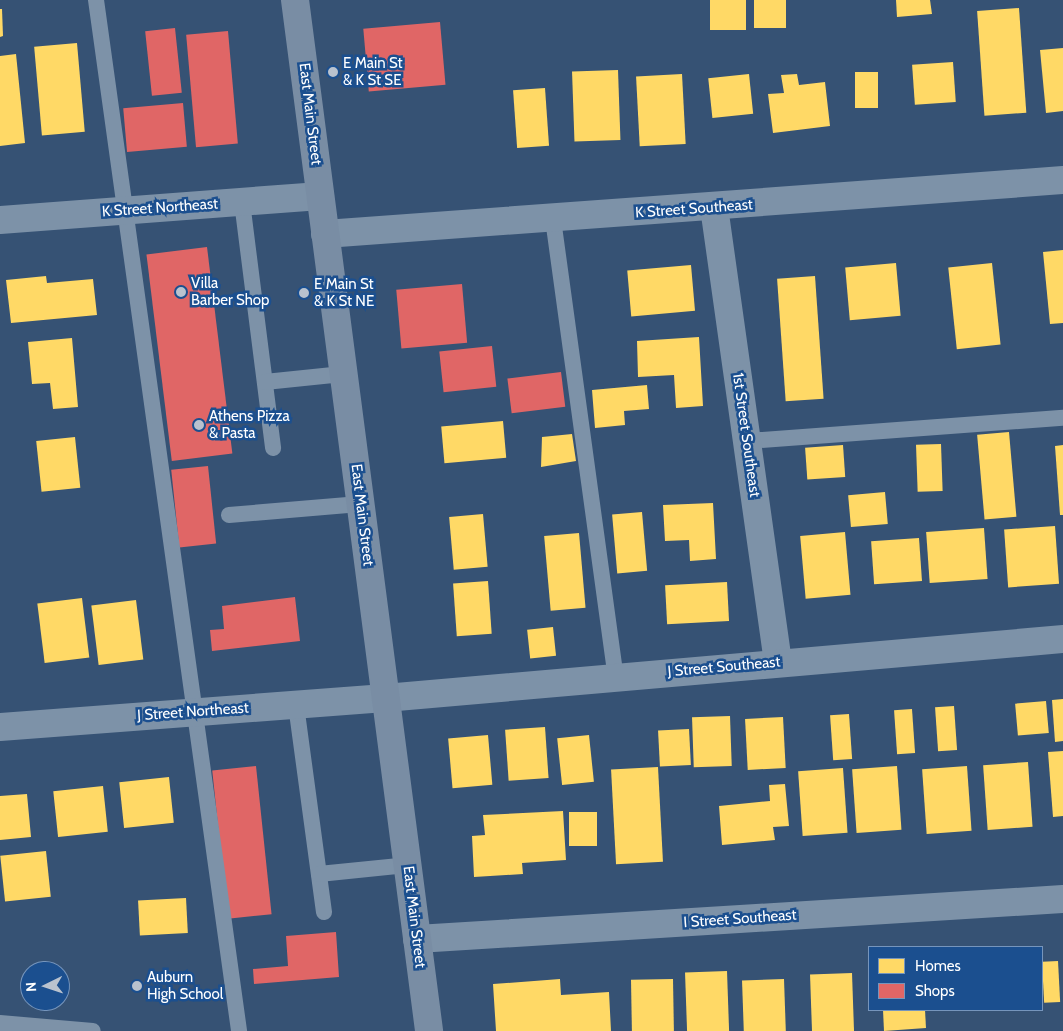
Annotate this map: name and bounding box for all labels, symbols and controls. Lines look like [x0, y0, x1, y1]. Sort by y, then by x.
place label: E Main St & K St SE [343, 54, 403, 89]
street label: East Main Street [295, 62, 325, 166]
marker: E Main St & K St SE [327, 66, 339, 78]
street label: K Street Northeast [101, 195, 219, 221]
street label: K Street Southeast [635, 196, 753, 222]
place label: Villa Barber Shop [191, 274, 269, 309]
place label: E Main St & K St NE [314, 275, 374, 310]
marker: Villa Barber Shop [175, 286, 187, 298]
marker: E Main St & K St NE [298, 287, 310, 299]
street label: 1st Street Southeast [728, 372, 764, 498]
place label: Athens Pizza & Pasta [209, 407, 290, 442]
marker: Athens Pizza & Pasta [193, 419, 205, 431]
street label: East Main Street [347, 463, 377, 567]
street label: J Street Southeast [667, 653, 781, 681]
street label: J Street Northeast [137, 699, 249, 725]
street label: East Main Street [399, 865, 429, 969]
street label: I Street Southeast [683, 906, 797, 932]
legend [868, 946, 1043, 1011]
text: Homes [915, 957, 961, 975]
north arrow [20, 961, 70, 1011]
place label: Auburn High School [147, 968, 223, 1003]
marker: Auburn High School [131, 980, 143, 992]
text: N [22, 981, 40, 993]
text: Shops [915, 982, 955, 1000]

